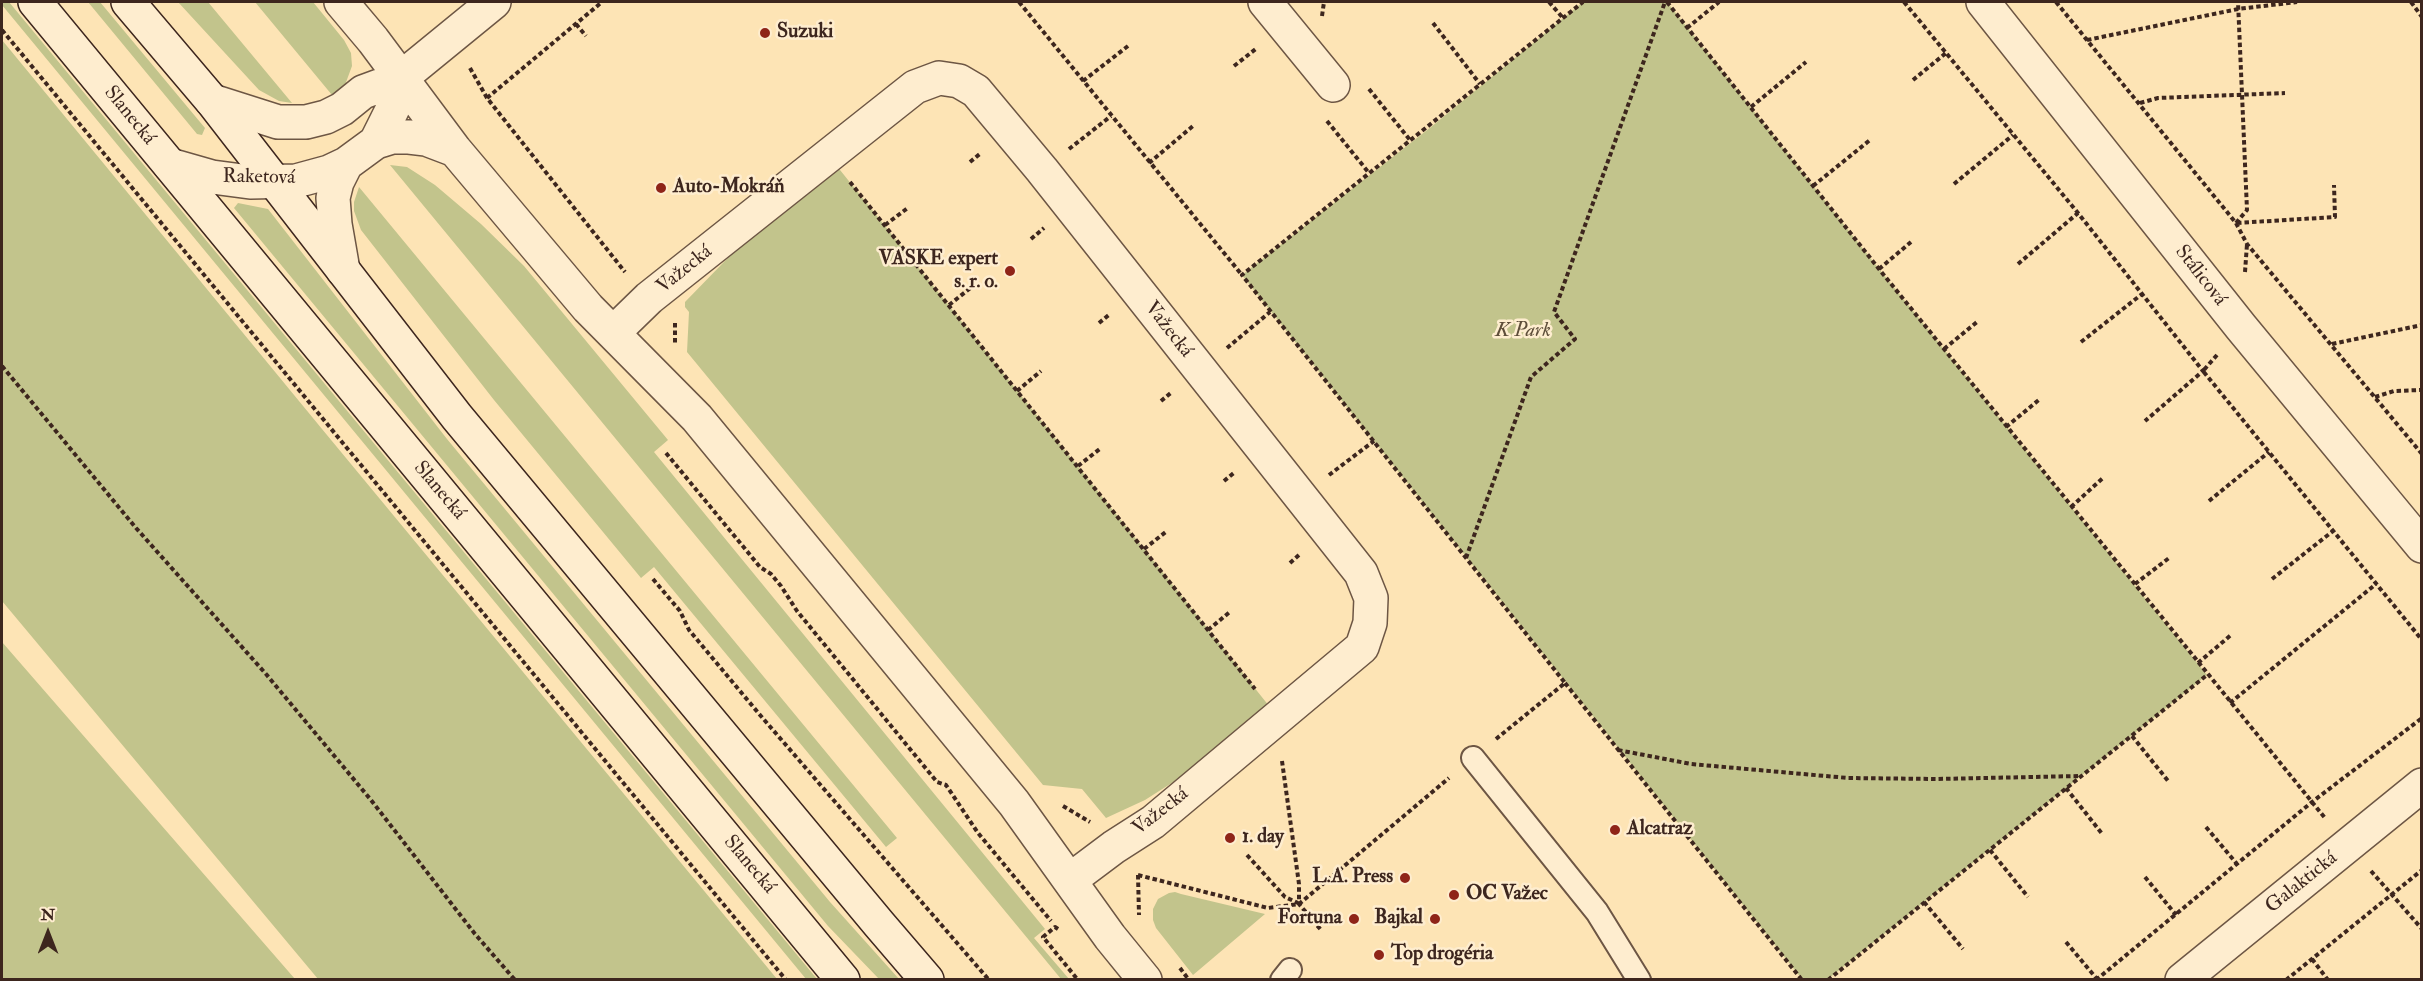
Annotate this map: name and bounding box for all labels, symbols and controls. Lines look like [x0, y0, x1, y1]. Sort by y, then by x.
place label: Suzuki [777, 21, 833, 45]
marker: Suzuki [758, 26, 772, 40]
street label: Slanecká [98, 82, 160, 150]
street label: Raketová [222, 165, 296, 191]
place label: Auto-Mokráň [673, 176, 784, 200]
marker: Auto-Mokráň [654, 181, 668, 195]
street label: Važecká [652, 240, 718, 300]
street label: Stálicová [2169, 241, 2231, 311]
place label: VASKE expert s. r. o. [879, 248, 998, 295]
marker: VASKE expert s. r. o. [1003, 264, 1017, 278]
street label: Važecká [1139, 297, 1197, 363]
park label: K Park [1495, 320, 1551, 344]
street label: Slanecká [408, 457, 470, 525]
street label: Važecká [1128, 783, 1194, 841]
place label: Alcatraz [1627, 818, 1693, 842]
marker: Alcatraz [1608, 823, 1622, 837]
place label: 1. day [1242, 826, 1284, 850]
street label: Slanecká [718, 831, 780, 899]
marker: 1. day [1223, 831, 1237, 845]
street label: Galaktická [2261, 847, 2343, 919]
place label: L.A. Press [1312, 866, 1393, 890]
marker: L.A. Press [1398, 871, 1412, 885]
place label: OC Važec [1466, 883, 1548, 907]
marker: OC Važec [1447, 888, 1461, 902]
north arrow [18, 903, 78, 963]
text: N [41, 905, 55, 925]
place label: Fortuna [1277, 907, 1342, 931]
place label: Bajkal [1374, 907, 1423, 931]
marker: Fortuna [1347, 912, 1361, 926]
marker: Bajkal [1428, 912, 1442, 926]
place label: Top drogéria [1391, 943, 1493, 967]
marker: Top drogéria [1372, 948, 1386, 962]

